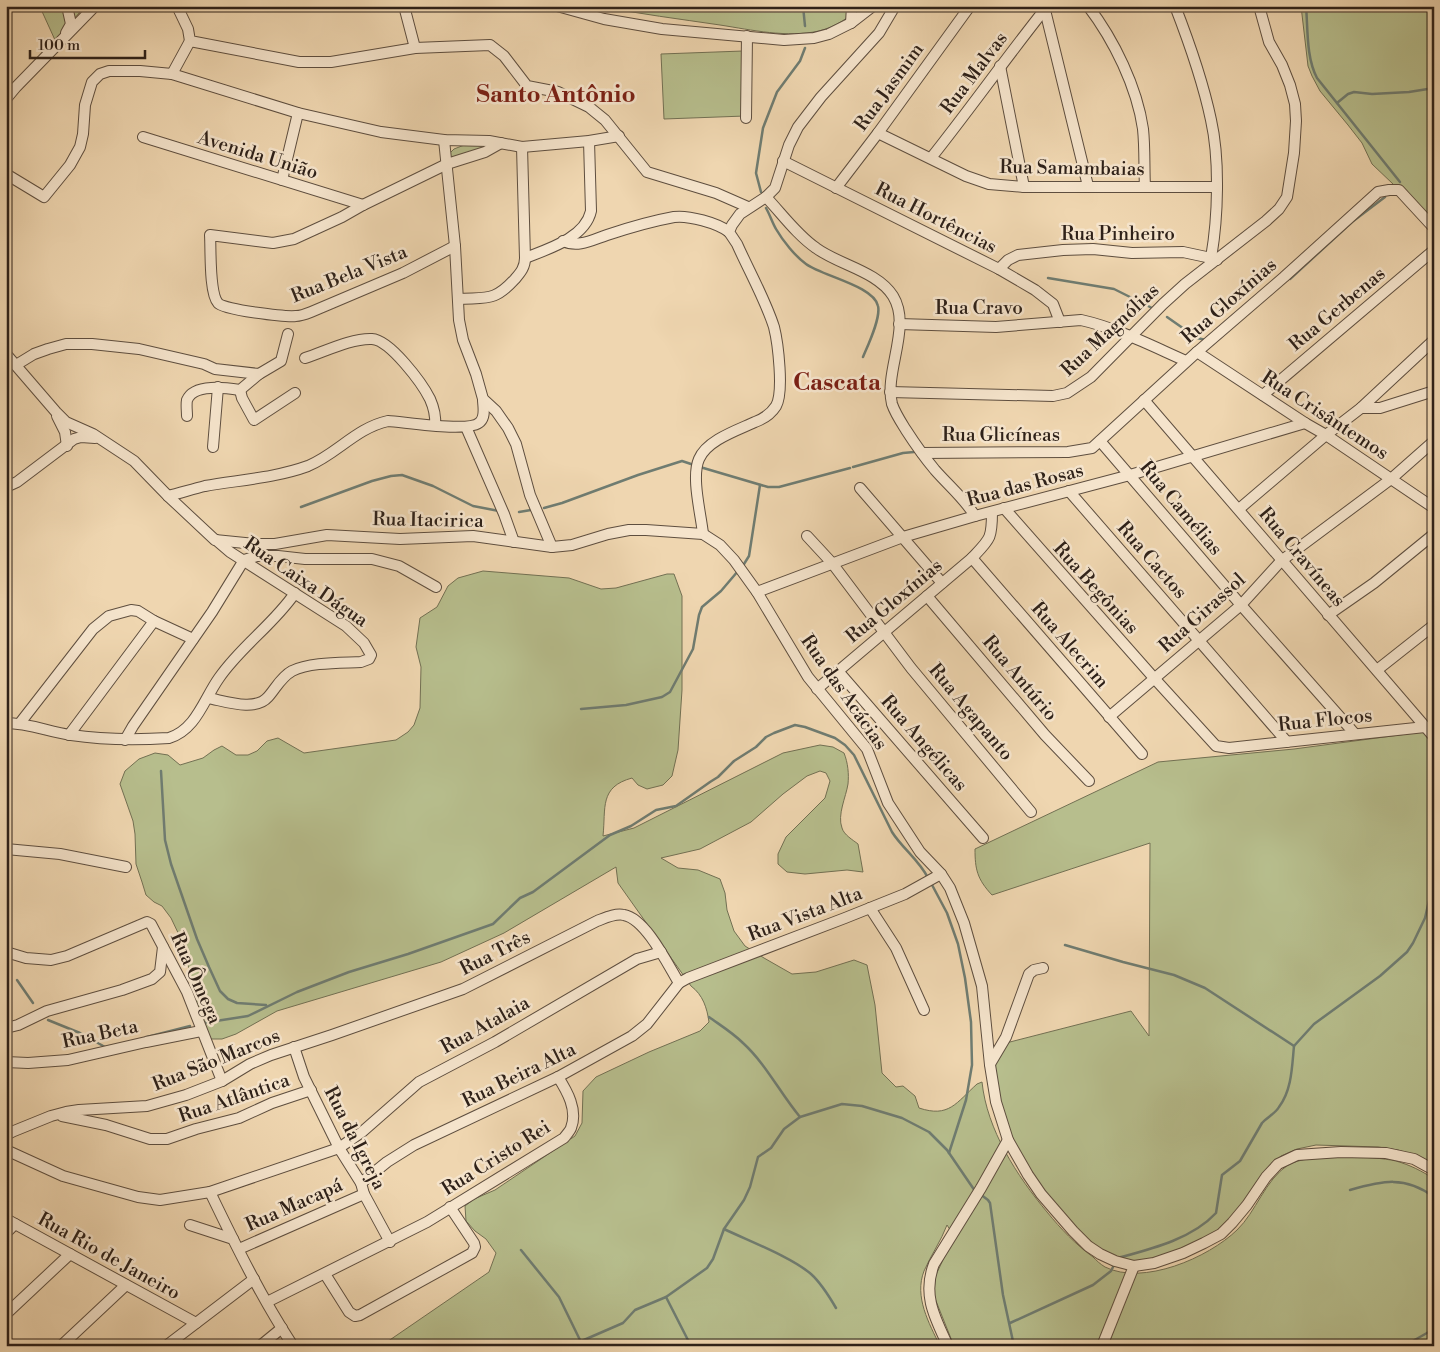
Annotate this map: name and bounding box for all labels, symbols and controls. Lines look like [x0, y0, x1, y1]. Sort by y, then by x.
street label: Rua Malvas [935, 27, 1013, 119]
scale bar [30, 28, 145, 60]
text: 100 m [38, 36, 80, 55]
street label: Rua Jasmim [849, 38, 929, 136]
district label: Santo Antônio [476, 80, 636, 110]
street label: Avenida União [194, 125, 321, 185]
street label: Rua Samambaias [999, 155, 1145, 181]
street label: Rua Hortências [871, 177, 1001, 259]
street label: Rua Pinheiro [1061, 222, 1175, 246]
street label: Rua Bela Vista [287, 240, 411, 308]
street label: Rua Gloxínias [1176, 253, 1282, 349]
street label: Rua Gerbenas [1284, 262, 1390, 356]
street label: Rua Magnólias [1056, 278, 1164, 382]
street label: Rua Cravo [935, 296, 1023, 320]
street label: Rua Crisântemos [1257, 365, 1393, 465]
district label: Cascata [793, 368, 882, 398]
street label: Rua Glicíneas [942, 423, 1060, 447]
street label: Rua Camélias [1134, 456, 1228, 560]
street label: Rua das Rosas [964, 458, 1086, 512]
street label: Rua Cravíneas [1253, 502, 1351, 612]
street label: Rua Itacirica [372, 507, 484, 533]
street label: Rua Cactos [1112, 516, 1192, 604]
street label: Rua Caixa Dágua [239, 532, 373, 633]
street label: Rua Begônias [1048, 537, 1144, 639]
street label: Rua Gloxínias [841, 554, 947, 648]
street label: Rua Girassol [1154, 568, 1251, 658]
street label: Rua Alecrim [1026, 597, 1114, 693]
street label: Rua das Acácias [795, 630, 893, 754]
street label: Rua Antúrio [977, 630, 1063, 726]
street label: Rua Agapanto [923, 658, 1019, 766]
street label: Rua Angélicas [875, 690, 973, 796]
street label: Rua Flocos [1277, 703, 1373, 737]
street label: Rua Vista Alta [744, 881, 866, 947]
street label: Rua Três [456, 925, 534, 981]
street label: Rua Ômega [165, 928, 228, 1028]
street label: Rua Atalaia [436, 990, 534, 1059]
street label: Rua Beta [60, 1014, 141, 1054]
street label: Rua São Marcos [149, 1023, 283, 1097]
street label: Rua Beira Alta [458, 1037, 580, 1113]
street label: Rua Atlântica [175, 1068, 293, 1128]
street label: Rua da Igreja [319, 1082, 391, 1194]
street label: Rua Cristo Rei [437, 1115, 555, 1201]
street label: Rua Macapá [242, 1173, 347, 1237]
street label: Rua Rio de Janeiro [34, 1207, 184, 1305]

